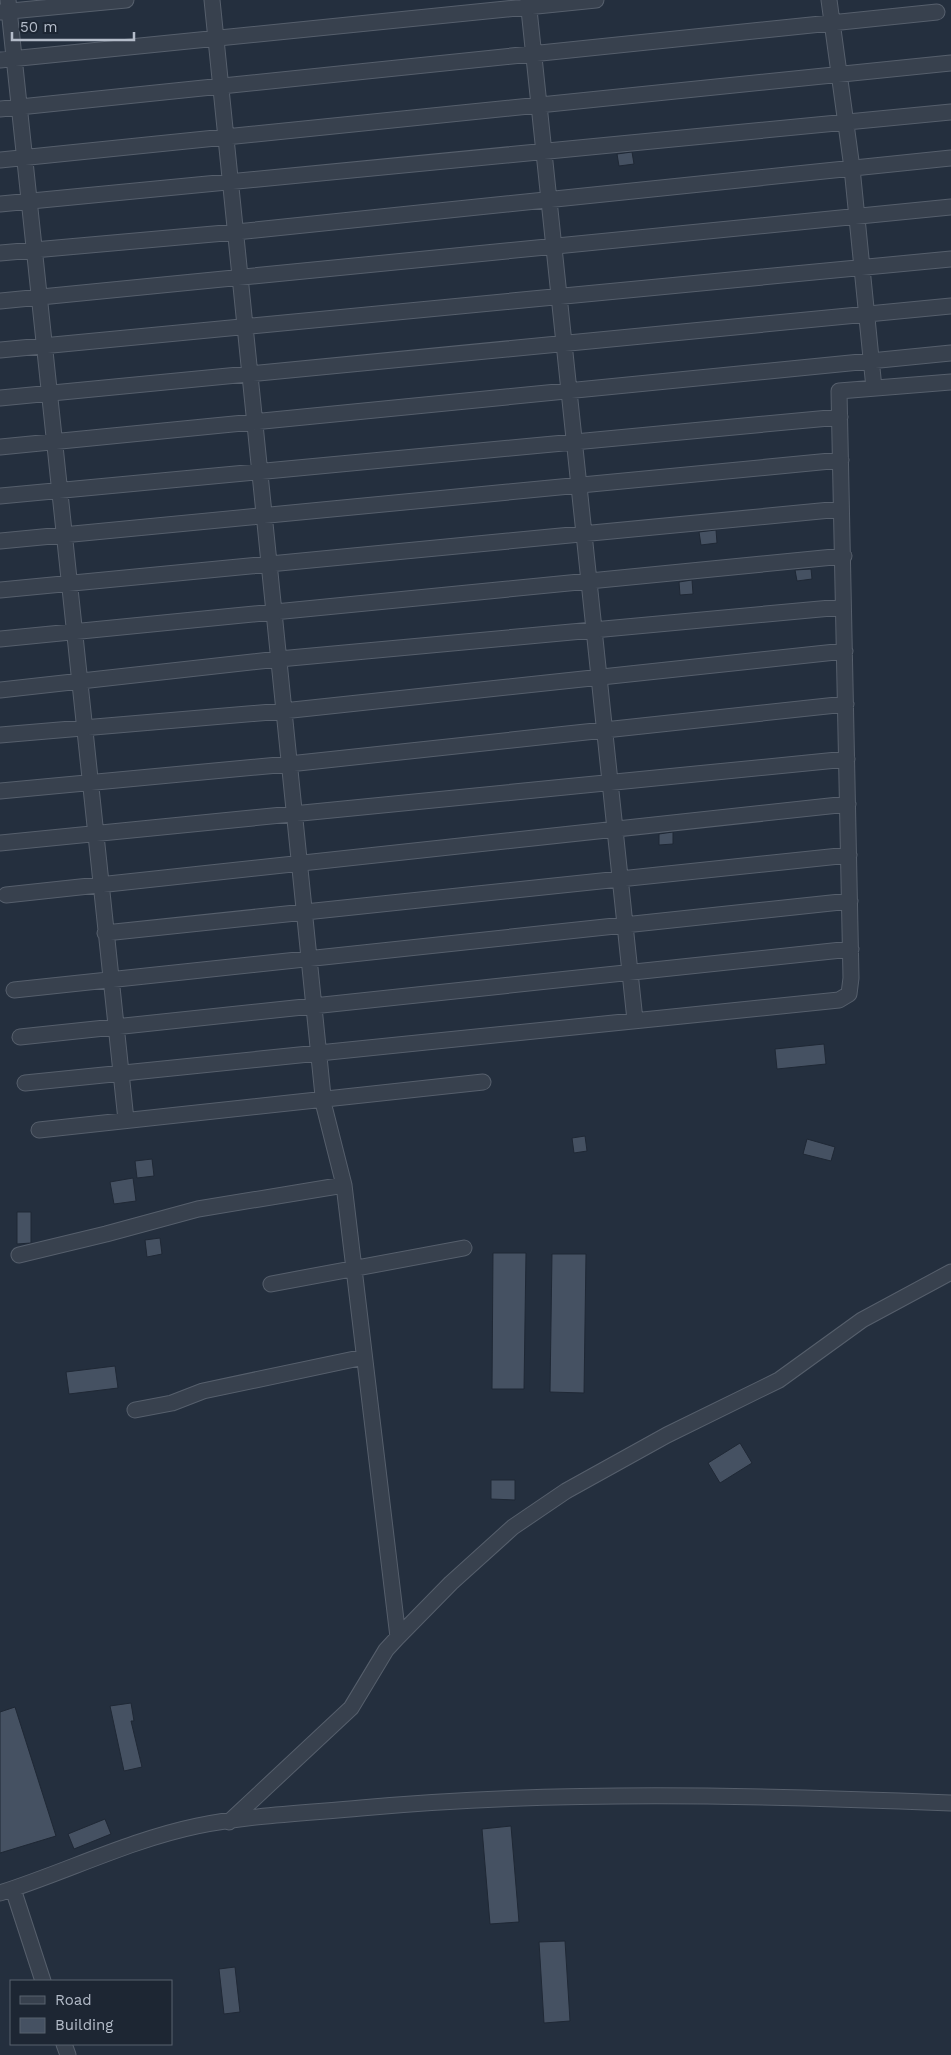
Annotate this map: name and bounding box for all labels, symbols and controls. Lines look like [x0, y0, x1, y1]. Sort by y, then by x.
scale bar [12, 10, 135, 42]
text: 50 m [20, 18, 57, 36]
legend [10, 1980, 172, 2045]
text: Road [55, 1991, 92, 2009]
text: Building [55, 2016, 113, 2034]

